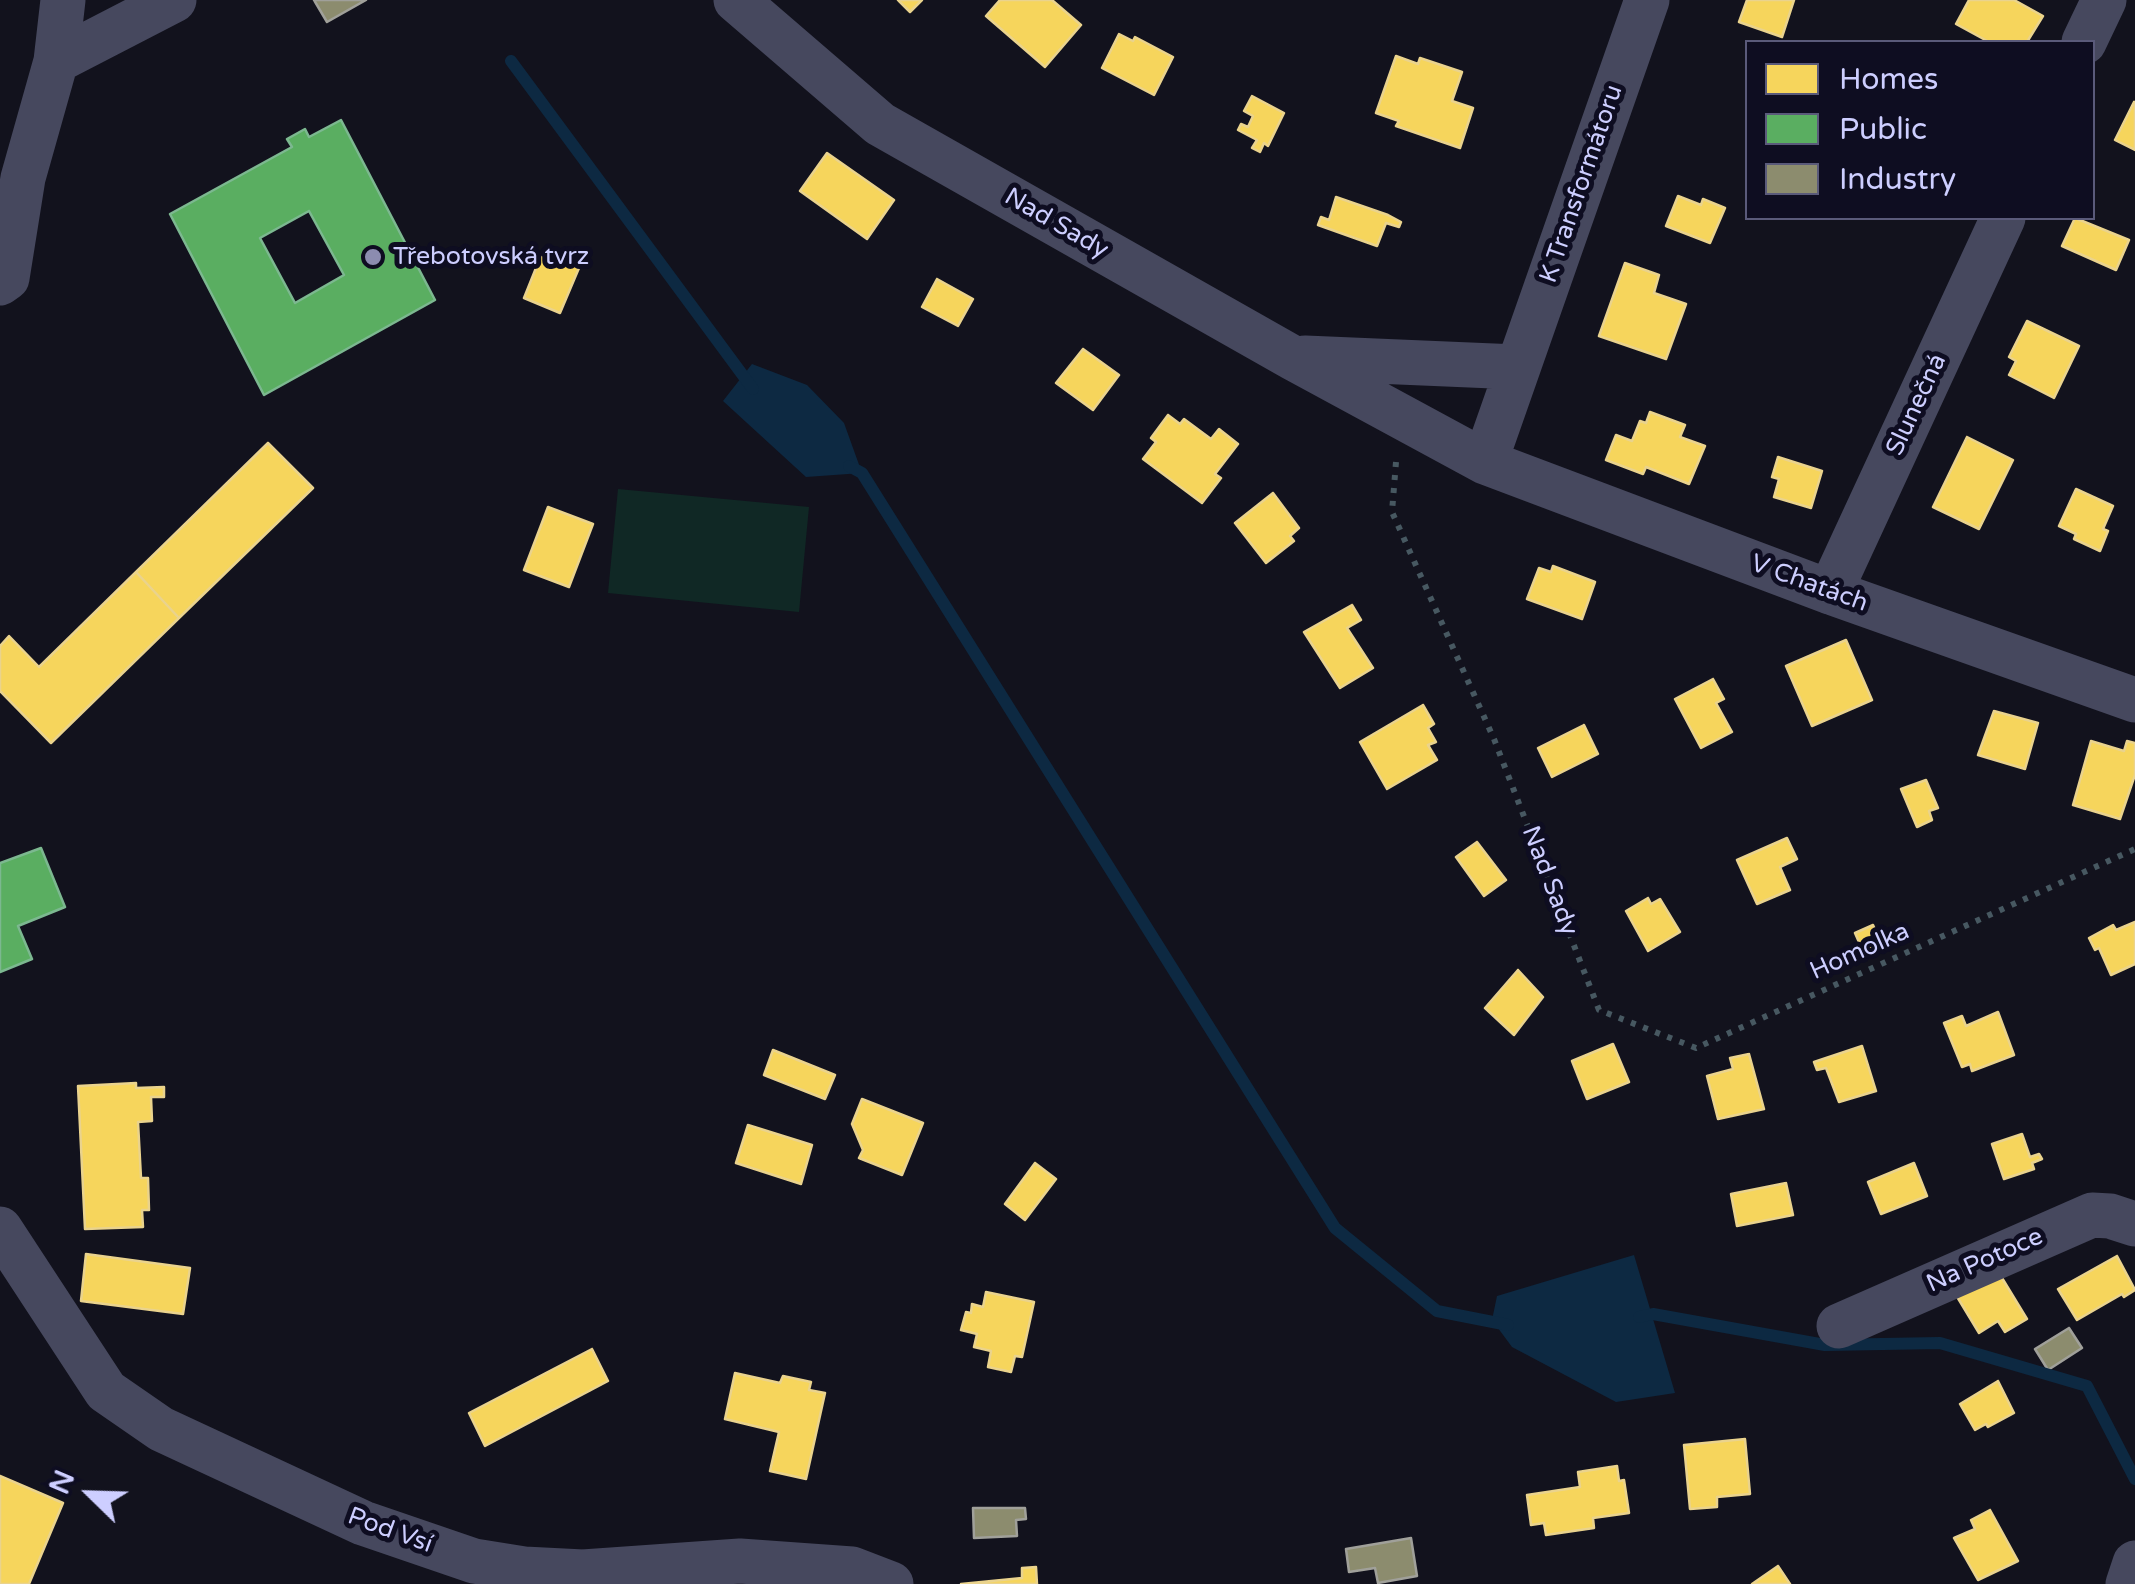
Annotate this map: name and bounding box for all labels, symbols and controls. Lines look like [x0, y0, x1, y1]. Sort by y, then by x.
legend [1745, 40, 2095, 220]
text: Homes [1839, 61, 1938, 98]
street label: K Transformátoru [1534, 81, 1630, 287]
text: Public [1839, 111, 1927, 148]
text: Industry [1839, 161, 1956, 198]
street label: Nad Sady [999, 182, 1113, 266]
place label: Třebotovská tvrz [393, 242, 589, 272]
marker: Třebotovská tvrz [362, 246, 384, 268]
street label: Slunečná [1880, 349, 1954, 461]
street label: V Chatách [1746, 549, 1872, 619]
street label: Nad Sady [1514, 822, 1584, 940]
street label: Homolka [1806, 917, 1914, 987]
street label: Na Potoce [1922, 1222, 2048, 1300]
north arrow [40, 1444, 140, 1544]
text: N [42, 1465, 82, 1499]
street label: Pod Vsí [343, 1502, 437, 1560]

